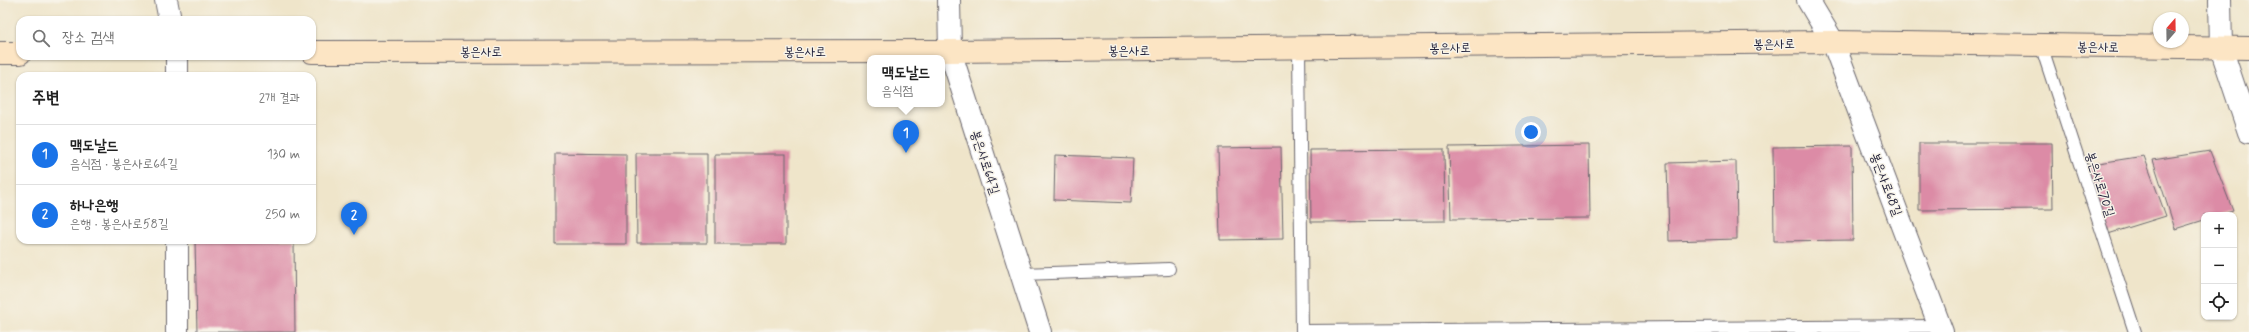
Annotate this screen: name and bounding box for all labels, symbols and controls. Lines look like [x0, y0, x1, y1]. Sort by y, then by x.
north arrow [2153, 12, 2189, 48]
search box [16, 16, 316, 60]
icon: search [30, 27, 52, 49]
text: 장소 검색 [62, 28, 114, 48]
street label: 봉은사로 [1753, 36, 1795, 53]
street label: 봉은사로 [2077, 39, 2119, 56]
street label: 봉은사로 [1429, 40, 1471, 57]
street label: 봉은사로 [1108, 43, 1150, 60]
street label: 봉은사로 [460, 44, 502, 61]
street label: 봉은사로 [784, 44, 826, 61]
popup [867, 55, 945, 107]
text: 맥도날드 [882, 63, 930, 83]
text: 음식점 [882, 83, 913, 100]
text: 주변 [32, 87, 59, 109]
text: 2개 결과 [259, 90, 300, 107]
pin: 1 [893, 120, 919, 153]
your location [1521, 122, 1541, 142]
street label: 봉은사로64길 [966, 128, 1003, 197]
text: 맥도날드 [70, 136, 118, 156]
text: 1 [42, 146, 48, 163]
text: 130 m [267, 146, 300, 163]
street label: 봉은사로70길 [2081, 150, 2118, 219]
street label: 봉은사로68길 [1866, 151, 1905, 219]
text: 음식점 · 봉은사로64길 [70, 156, 178, 173]
text: 하나은행 [70, 196, 118, 216]
pin: 2 [341, 202, 367, 235]
text: 2 [42, 206, 48, 223]
text: 250 m [265, 206, 300, 223]
map controls [2201, 212, 2237, 320]
button: + [2201, 212, 2237, 248]
text: 은행 · 봉은사로58길 [70, 216, 168, 233]
button: − [2201, 248, 2237, 284]
button: locate [2201, 284, 2237, 320]

